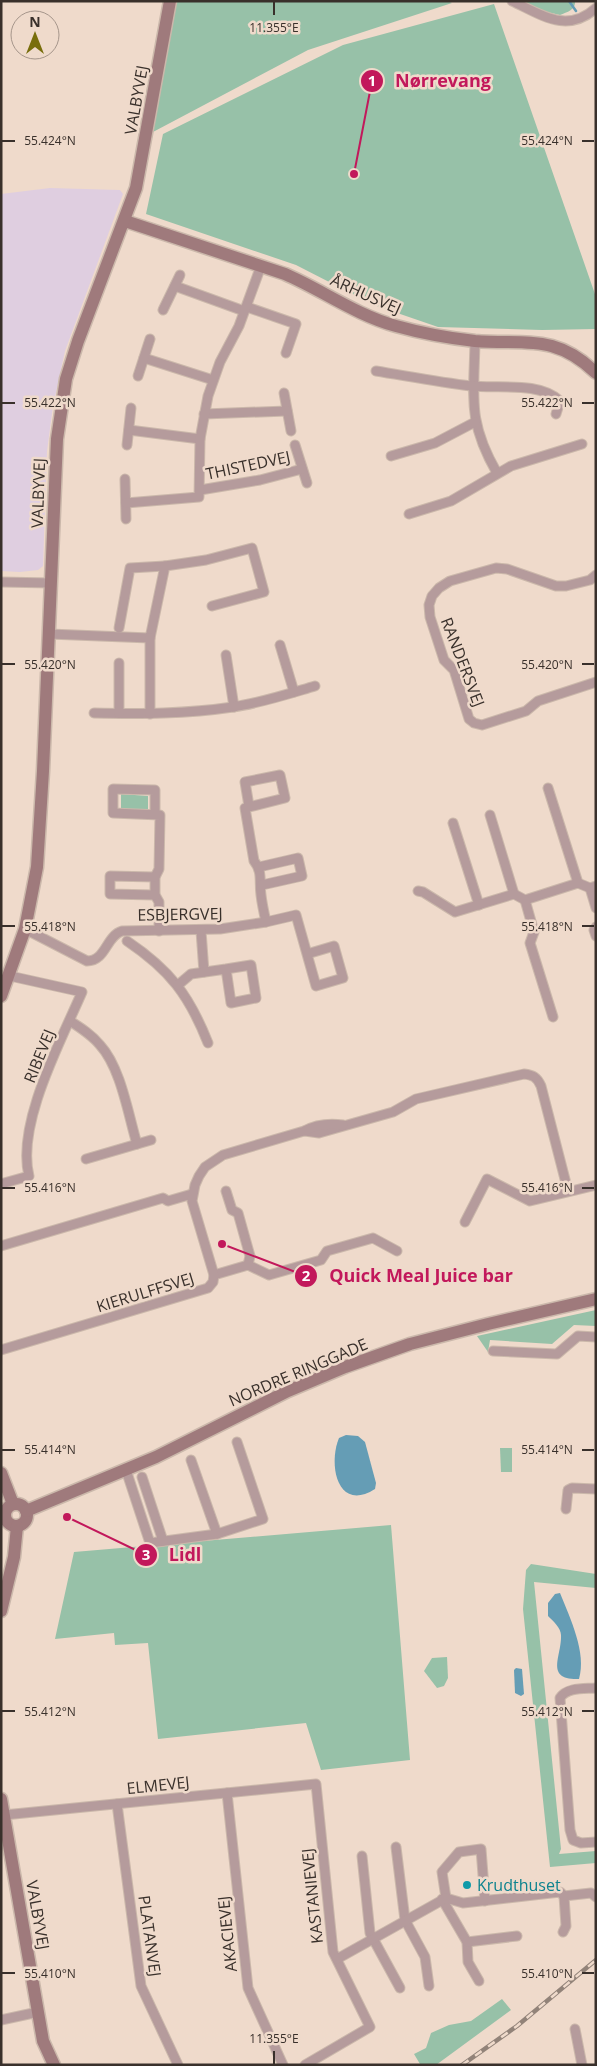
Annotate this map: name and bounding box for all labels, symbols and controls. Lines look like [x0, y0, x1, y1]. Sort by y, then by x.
north arrow [10, 10, 60, 60]
text: N [29, 12, 41, 31]
text: 11.355°E [249, 19, 299, 36]
street label: VALBYVEJ [119, 64, 153, 136]
callout: Nørrevang [360, 64, 501, 97]
text: Nørrevang [395, 68, 491, 92]
text: 1 [368, 70, 376, 90]
text: 55.424°N [24, 132, 76, 149]
text: 55.424°N [521, 132, 573, 149]
street label: ÅRHUSVEJ [327, 269, 405, 319]
text: 55.422°N [24, 394, 76, 411]
text: 55.422°N [521, 394, 573, 411]
street label: THISTEDVEJ [204, 445, 292, 485]
street label: VALBYVEJ [26, 458, 50, 528]
street label: RANDERSVEJ [436, 614, 490, 710]
text: 55.420°N [24, 656, 76, 673]
text: 55.420°N [521, 656, 573, 673]
street label: ESBJERGVEJ [137, 902, 223, 926]
text: 55.418°N [24, 918, 76, 935]
text: 55.418°N [521, 918, 573, 935]
street label: RIBEVEJ [18, 1026, 60, 1086]
text: 55.416°N [24, 1179, 76, 1196]
text: 55.416°N [521, 1179, 573, 1196]
callout: Quick Meal Juice bar [294, 1260, 523, 1293]
text: Quick Meal Juice bar [329, 1263, 513, 1287]
text: 2 [302, 1265, 311, 1285]
street label: KIERULFFSVEJ [93, 1267, 197, 1317]
street label: NORDRE RINGGADE [225, 1333, 371, 1411]
text: 55.414°N [24, 1441, 76, 1458]
text: 55.414°N [521, 1441, 573, 1458]
callout: Lidl [133, 1538, 211, 1571]
text: Lidl [169, 1542, 201, 1566]
text: 3 [142, 1544, 150, 1564]
text: 55.412°N [24, 1703, 76, 1720]
text: 55.412°N [521, 1703, 573, 1720]
street label: ELMEVEJ [125, 1771, 191, 1799]
street label: KASTANIEVEJ [296, 1847, 328, 1945]
place label: Krudthuset [477, 1874, 561, 1896]
street label: VALBYVEJ [21, 1879, 55, 1951]
marker: Krudthuset [461, 1879, 473, 1891]
street label: PLATANVEJ [133, 1894, 167, 1978]
street label: AKACIEVEJ [212, 1895, 242, 1973]
text: 55.410°N [24, 1965, 76, 1982]
text: 55.410°N [521, 1965, 573, 1982]
text: 11.355°E [249, 2030, 299, 2047]

